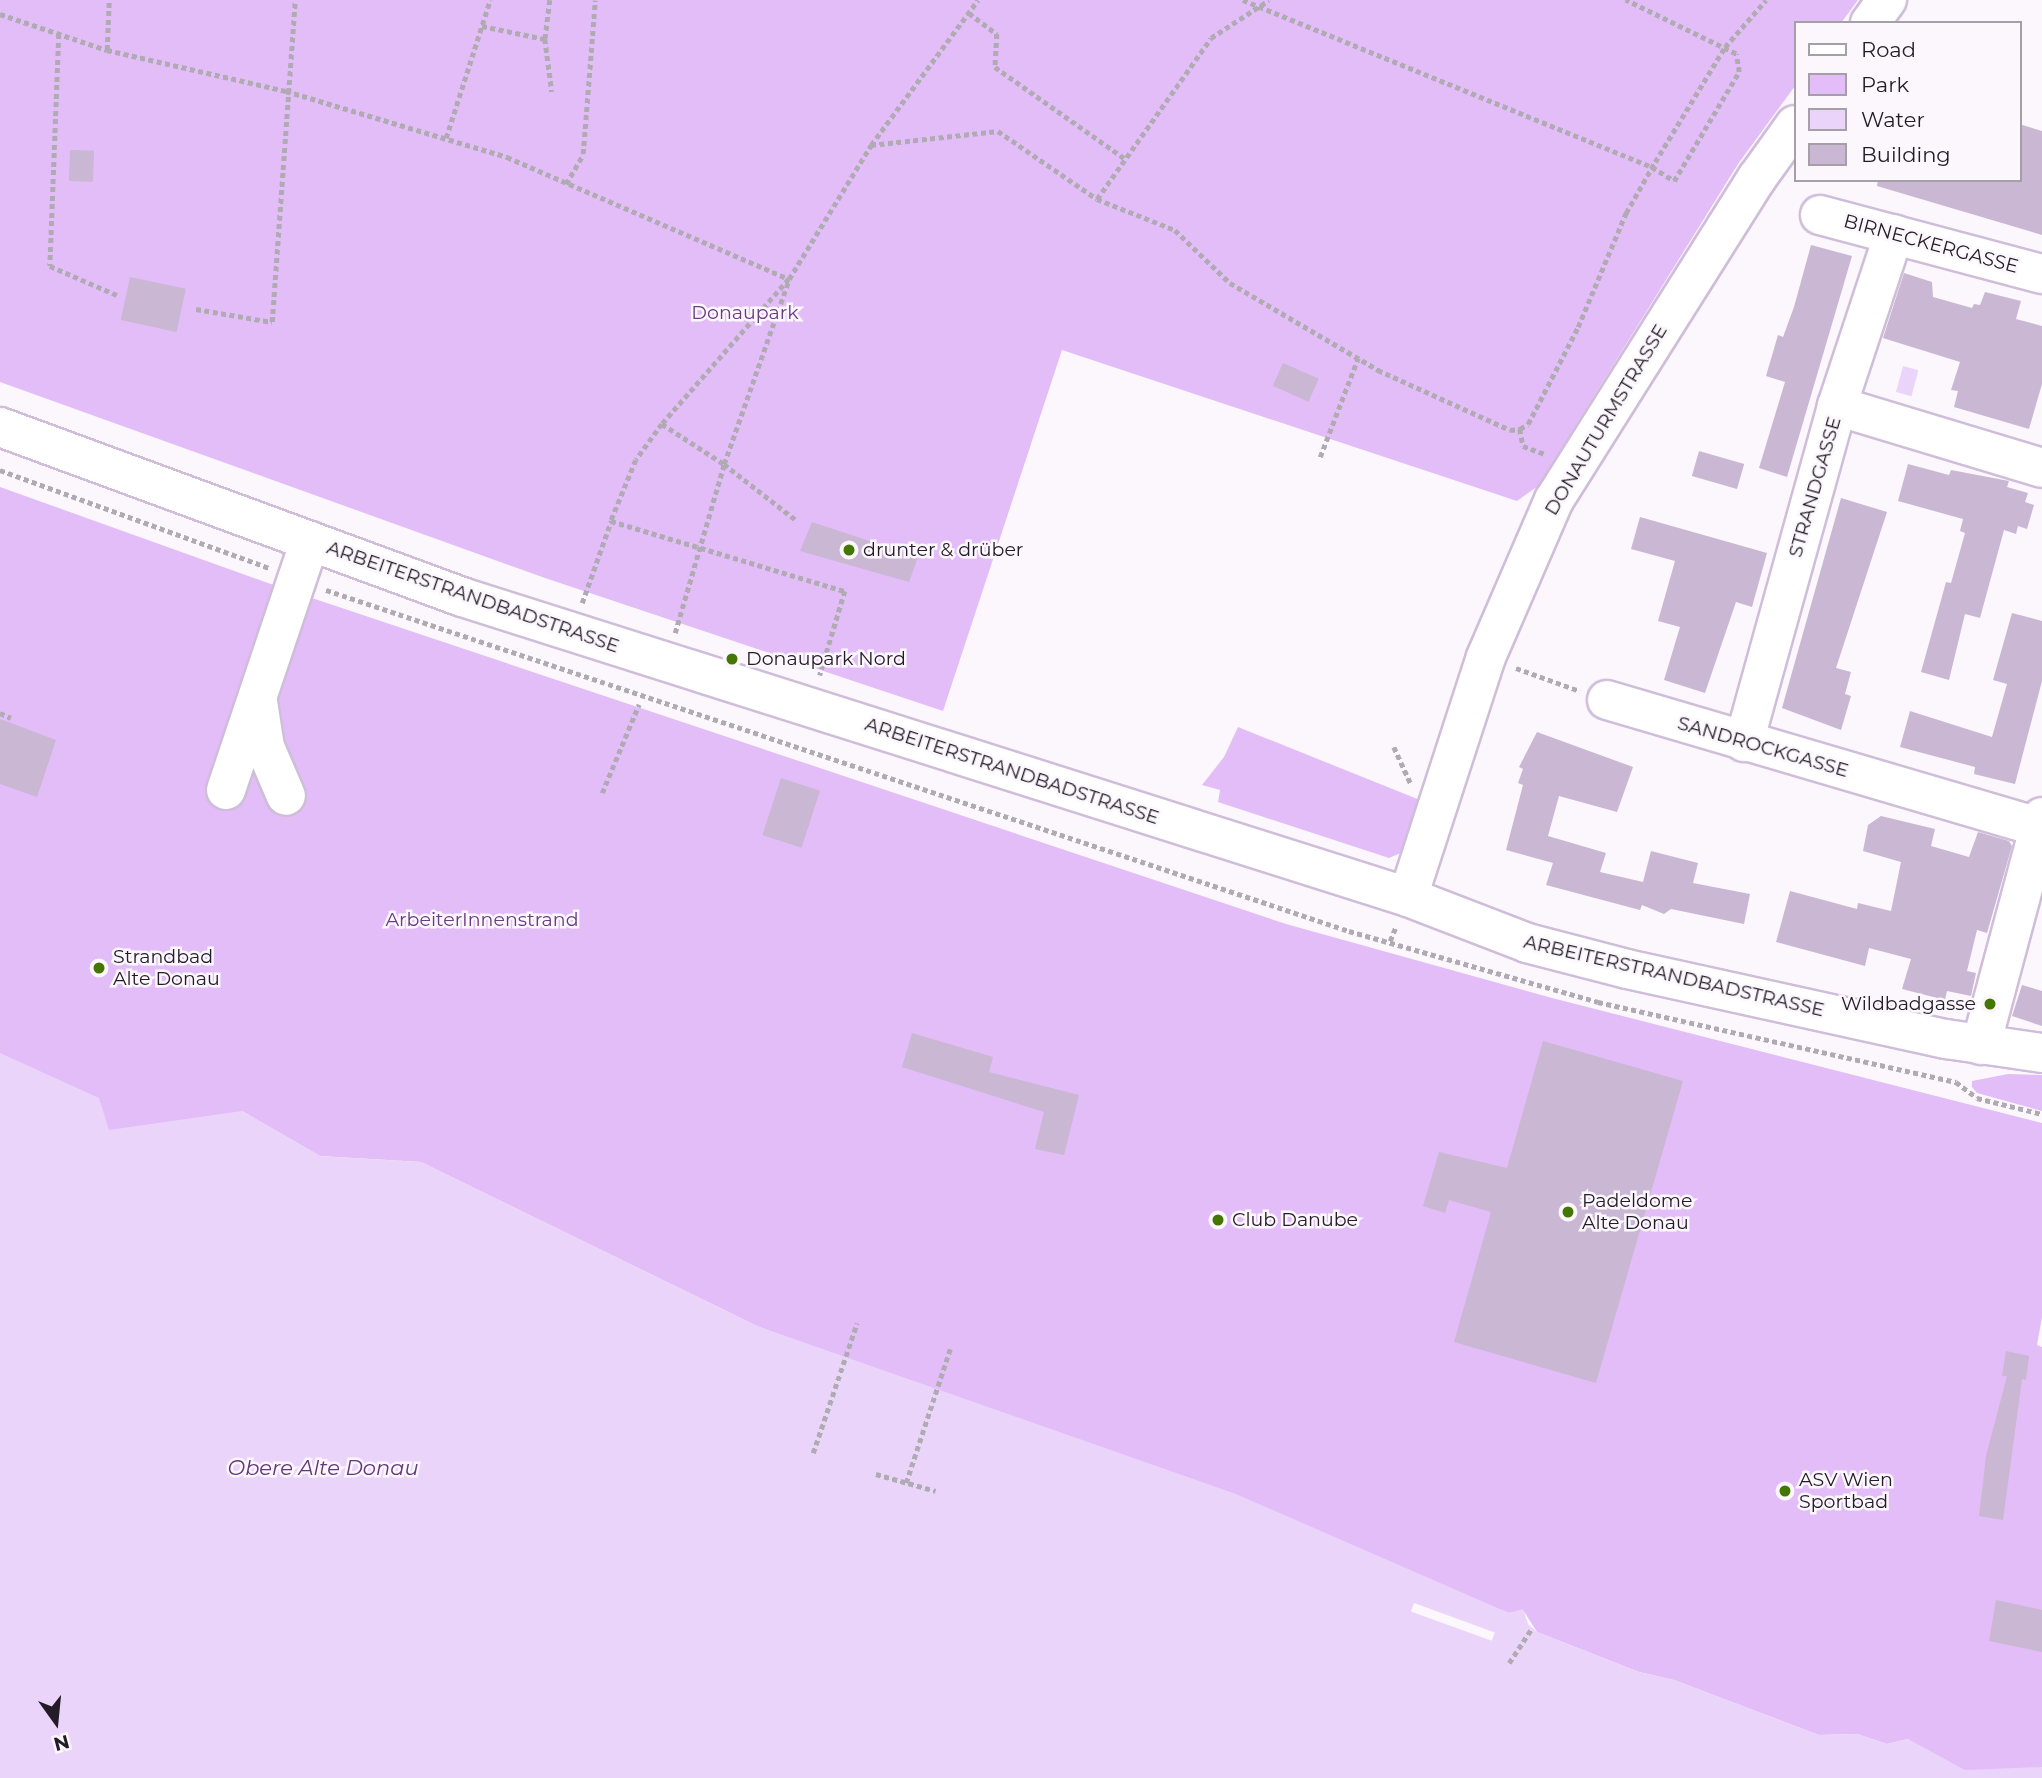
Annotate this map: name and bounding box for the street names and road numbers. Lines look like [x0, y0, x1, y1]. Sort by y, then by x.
street label: BIRNECKERGASSE [1841, 210, 2021, 278]
street label: DONAUTURMSTRASSE [1540, 320, 1672, 520]
street label: STRANDGASSE [1784, 414, 1846, 560]
street label: ARBEITERSTRANDBADSTRASSE [324, 536, 622, 658]
street label: SANDROCKGASSE [1675, 712, 1851, 782]
street label: ARBEITERSTRANDBADSTRASSE [862, 713, 1162, 829]
street label: ARBEITERSTRANDBADSTRASSE [1521, 930, 1827, 1022]

